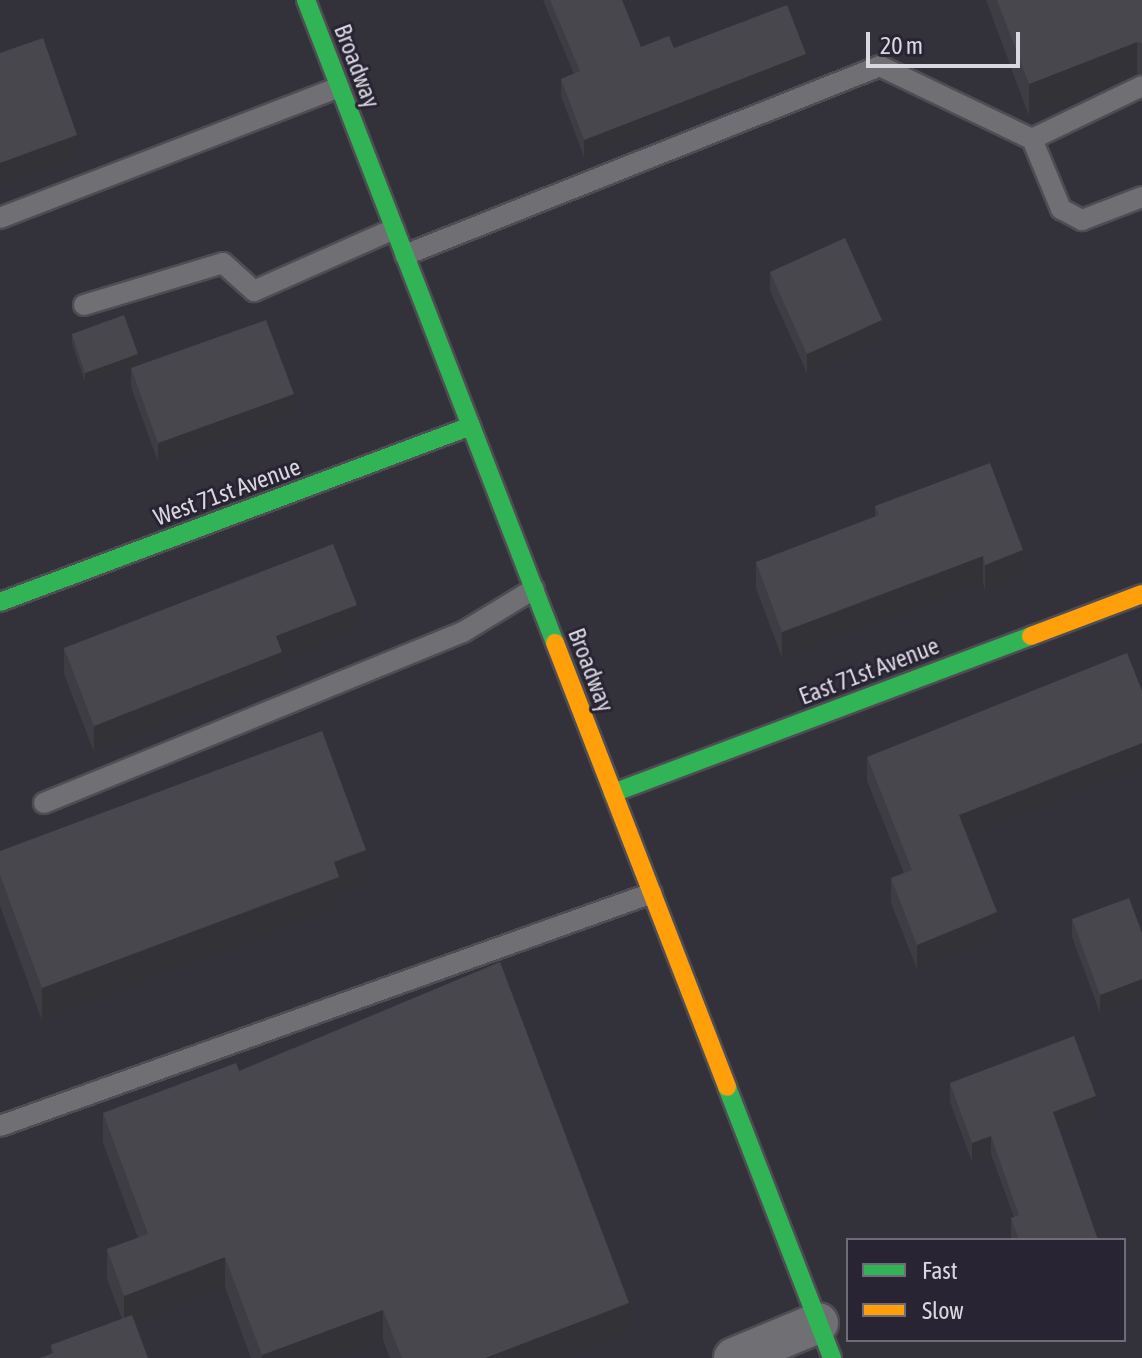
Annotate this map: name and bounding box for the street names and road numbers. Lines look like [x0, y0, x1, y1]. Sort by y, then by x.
street label: Broadway [328, 20, 386, 112]
street label: West 71st Avenue [150, 452, 304, 532]
street label: Broadway [562, 624, 620, 716]
street label: East 71st Avenue [795, 631, 943, 711]

